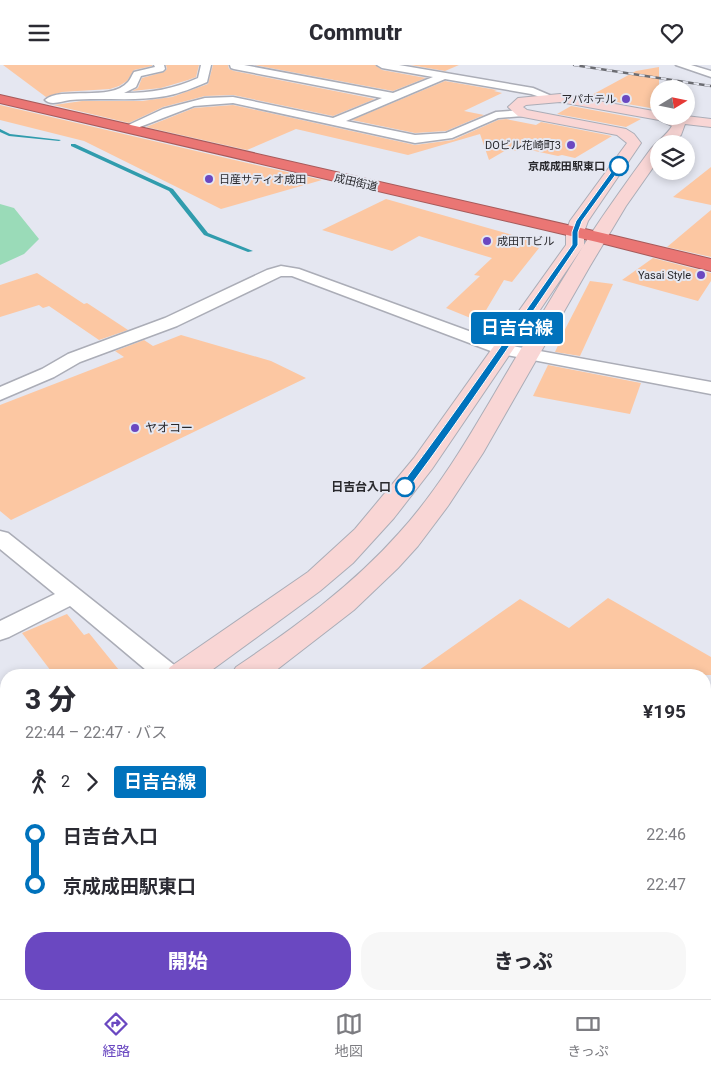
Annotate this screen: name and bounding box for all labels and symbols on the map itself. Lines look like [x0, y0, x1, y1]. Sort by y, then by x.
north arrow [650, 80, 695, 125]
place label: アパホテル [561, 93, 616, 106]
marker: アパホテル [620, 93, 632, 105]
place label: DOビル花崎町3 [485, 139, 561, 152]
marker: DOビル花崎町3 [565, 139, 577, 151]
marker: 京成成田駅東口 [609, 156, 629, 176]
place label: 京成成田駅東口 [528, 160, 605, 173]
street label: 成田街道 [333, 171, 379, 194]
marker: 日産サティオ成田 [203, 173, 215, 185]
place label: 日産サティオ成田 [219, 173, 306, 186]
marker: 成田TTビル [481, 235, 493, 247]
place label: 成田TTビル [497, 235, 554, 248]
place label: Yasai Style [638, 269, 691, 282]
marker: Yasai Style [695, 269, 707, 281]
line badge: 日吉台線 [482, 312, 552, 344]
place label: ヤオコー [145, 421, 193, 435]
marker: ヤオコー [129, 422, 141, 434]
marker: 日吉台入口 [395, 477, 415, 497]
place label: 日吉台入口 [331, 480, 391, 494]

